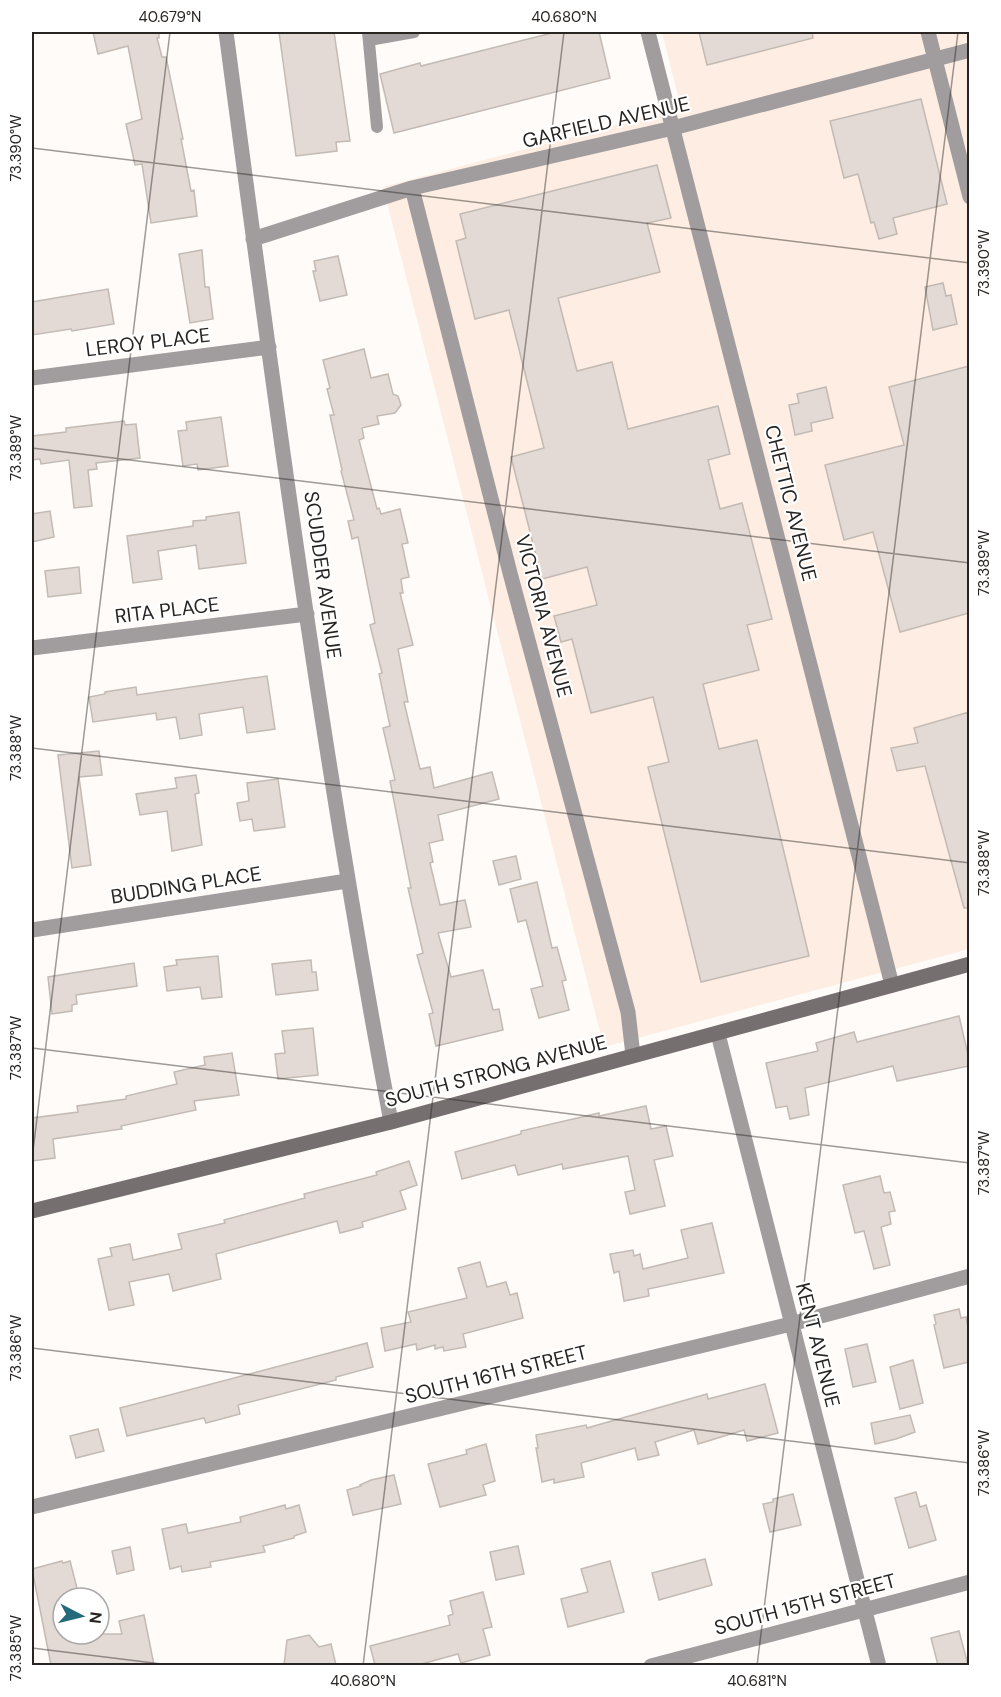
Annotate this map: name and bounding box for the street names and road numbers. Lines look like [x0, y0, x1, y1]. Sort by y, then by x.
street label: GARFIELD AVENUE [520, 90, 692, 154]
street label: LEROY PLACE [84, 321, 212, 363]
street label: CHETTIC AVENUE [759, 422, 823, 584]
street label: SCUDDER AVENUE [298, 489, 348, 661]
street label: VICTORIA AVENUE [510, 532, 578, 700]
street label: RITA PLACE [113, 591, 221, 629]
street label: BUDDING PLACE [109, 860, 263, 910]
street label: SOUTH STRONG AVENUE [382, 1029, 610, 1113]
street label: KENT AVENUE [790, 1280, 846, 1410]
street label: SOUTH 16TH STREET [402, 1339, 590, 1409]
street label: SOUTH 15TH STREET [711, 1567, 899, 1641]

